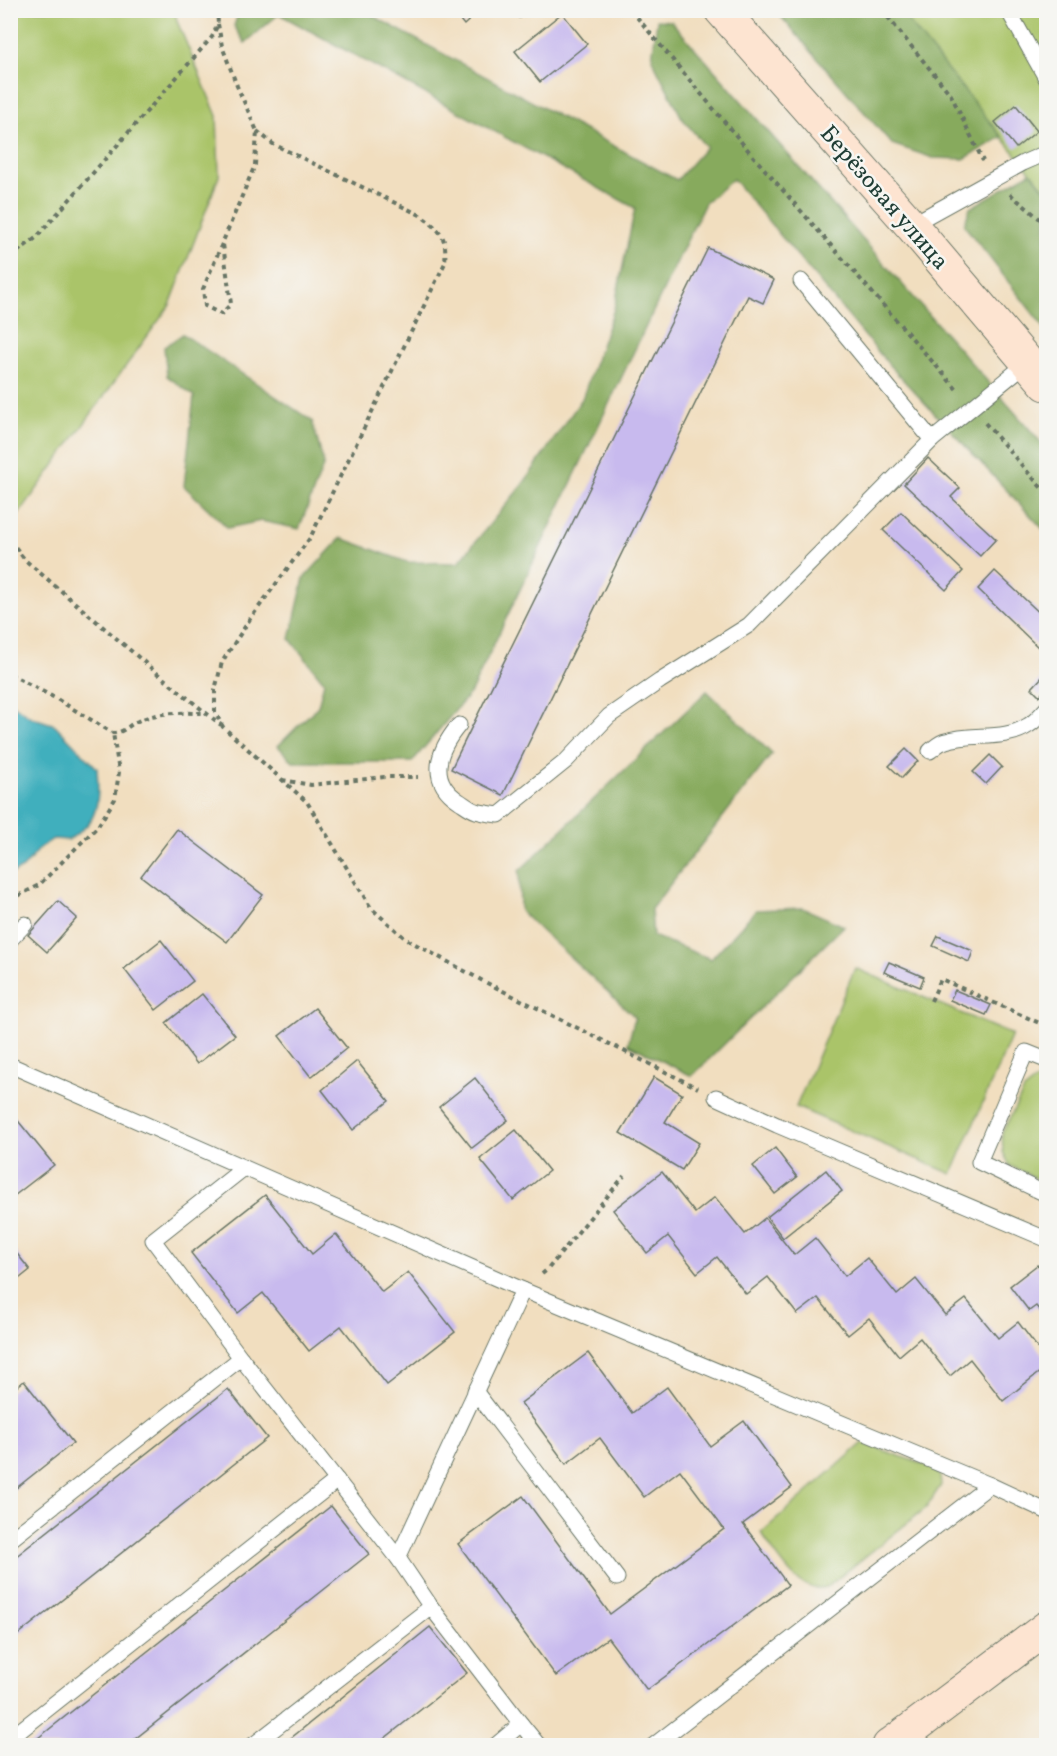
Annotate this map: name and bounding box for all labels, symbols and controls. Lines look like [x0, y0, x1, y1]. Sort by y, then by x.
street label: Берёзовая улица [811, 118, 956, 278]

